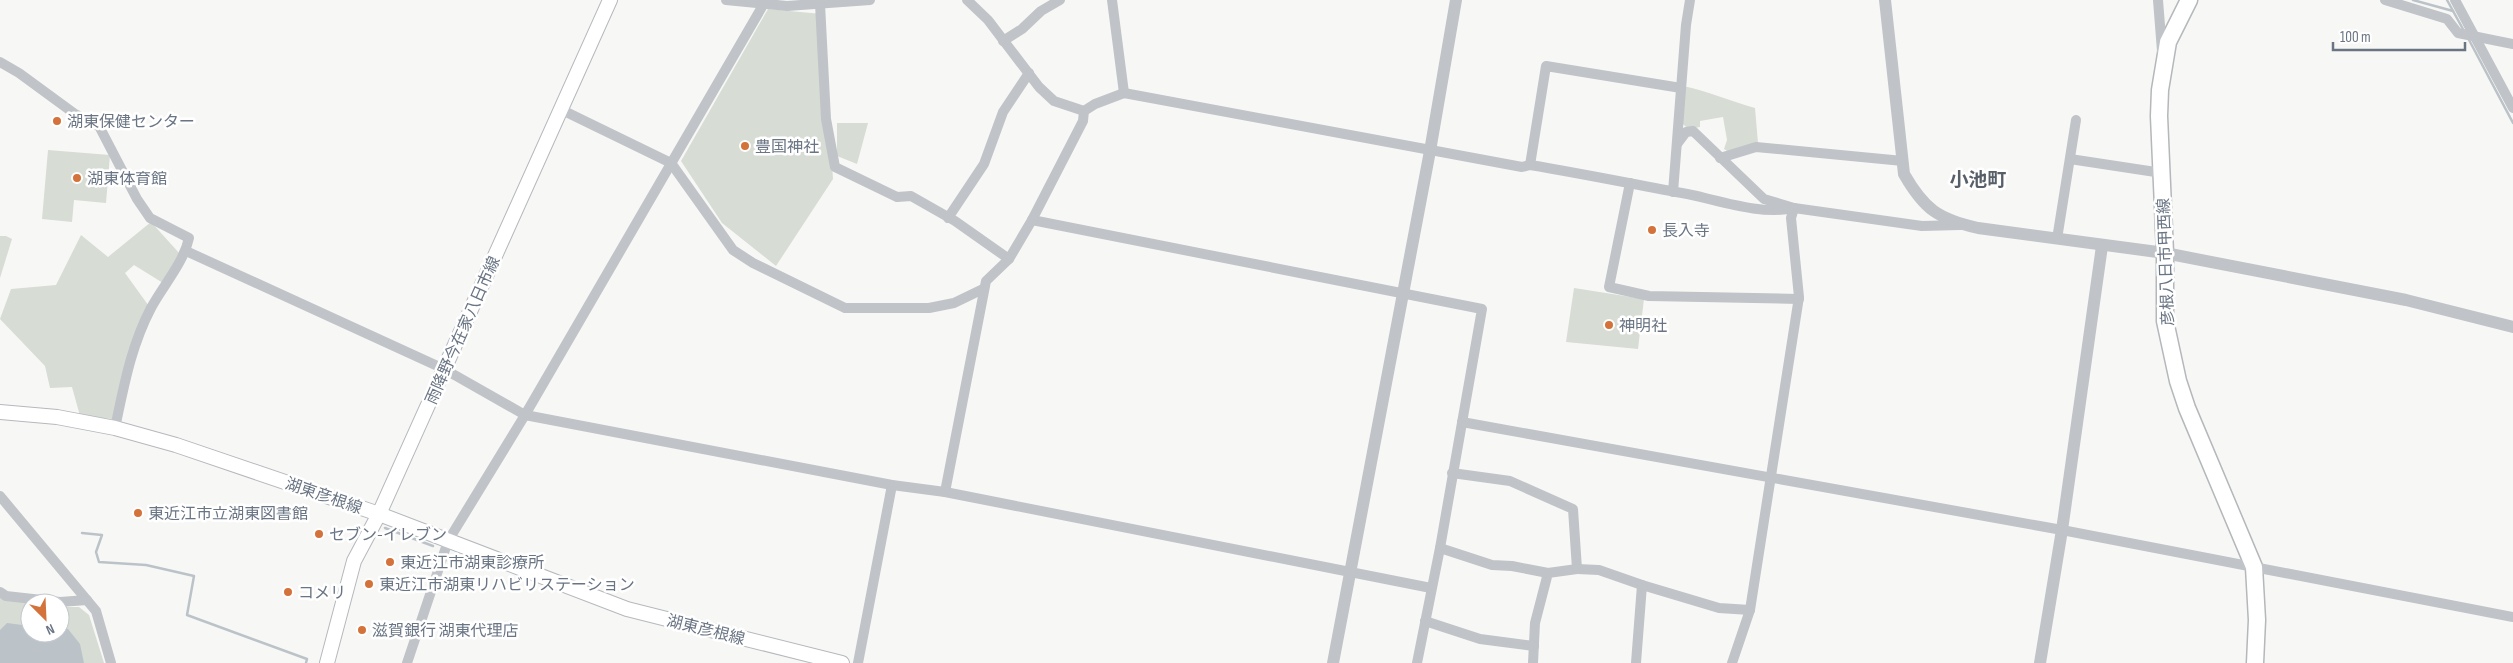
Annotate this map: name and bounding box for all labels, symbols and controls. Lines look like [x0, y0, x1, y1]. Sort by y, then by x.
scale bar [2333, 20, 2466, 52]
text: 100 m [2340, 28, 2371, 47]
place label: 湖東保健センター [67, 113, 195, 132]
marker: 湖東保健センター [51, 115, 63, 127]
place label: 豊国神社 [755, 138, 819, 157]
marker: 豊国神社 [739, 140, 751, 152]
district label: 小池町 [1949, 169, 2007, 192]
place label: 湖東体育館 [87, 170, 167, 189]
marker: 湖東体育館 [71, 172, 83, 184]
street label: 彦根八日市甲西線 [2155, 198, 2178, 326]
place label: 長入寺 [1662, 222, 1710, 241]
marker: 長入寺 [1646, 224, 1658, 236]
street label: 雨降野今在家八日市線 [422, 254, 505, 408]
place label: 神明社 [1619, 317, 1667, 336]
marker: 神明社 [1603, 319, 1615, 331]
street label: 湖東彦根線 [283, 474, 364, 518]
place label: 東近江市立湖東図書館 [148, 505, 308, 524]
marker: 東近江市立湖東図書館 [132, 507, 144, 519]
place label: セブン-イレブン [329, 526, 447, 545]
marker: セブン-イレブン [313, 528, 325, 540]
place label: 東近江市湖東診療所 [400, 554, 544, 573]
marker: 東近江市湖東診療所 [384, 556, 396, 568]
place label: 東近江市湖東リハビリステーション [379, 576, 635, 595]
marker: 東近江市湖東リハビリステーション [363, 578, 375, 590]
place label: コメリ [298, 584, 346, 603]
marker: コメリ [282, 586, 294, 598]
north arrow [20, 593, 70, 643]
street label: 湖東彦根線 [665, 612, 747, 649]
text: N [43, 620, 57, 639]
place label: 滋賀銀行 湖東代理店 [372, 622, 519, 641]
marker: 滋賀銀行 湖東代理店 [356, 624, 368, 636]

